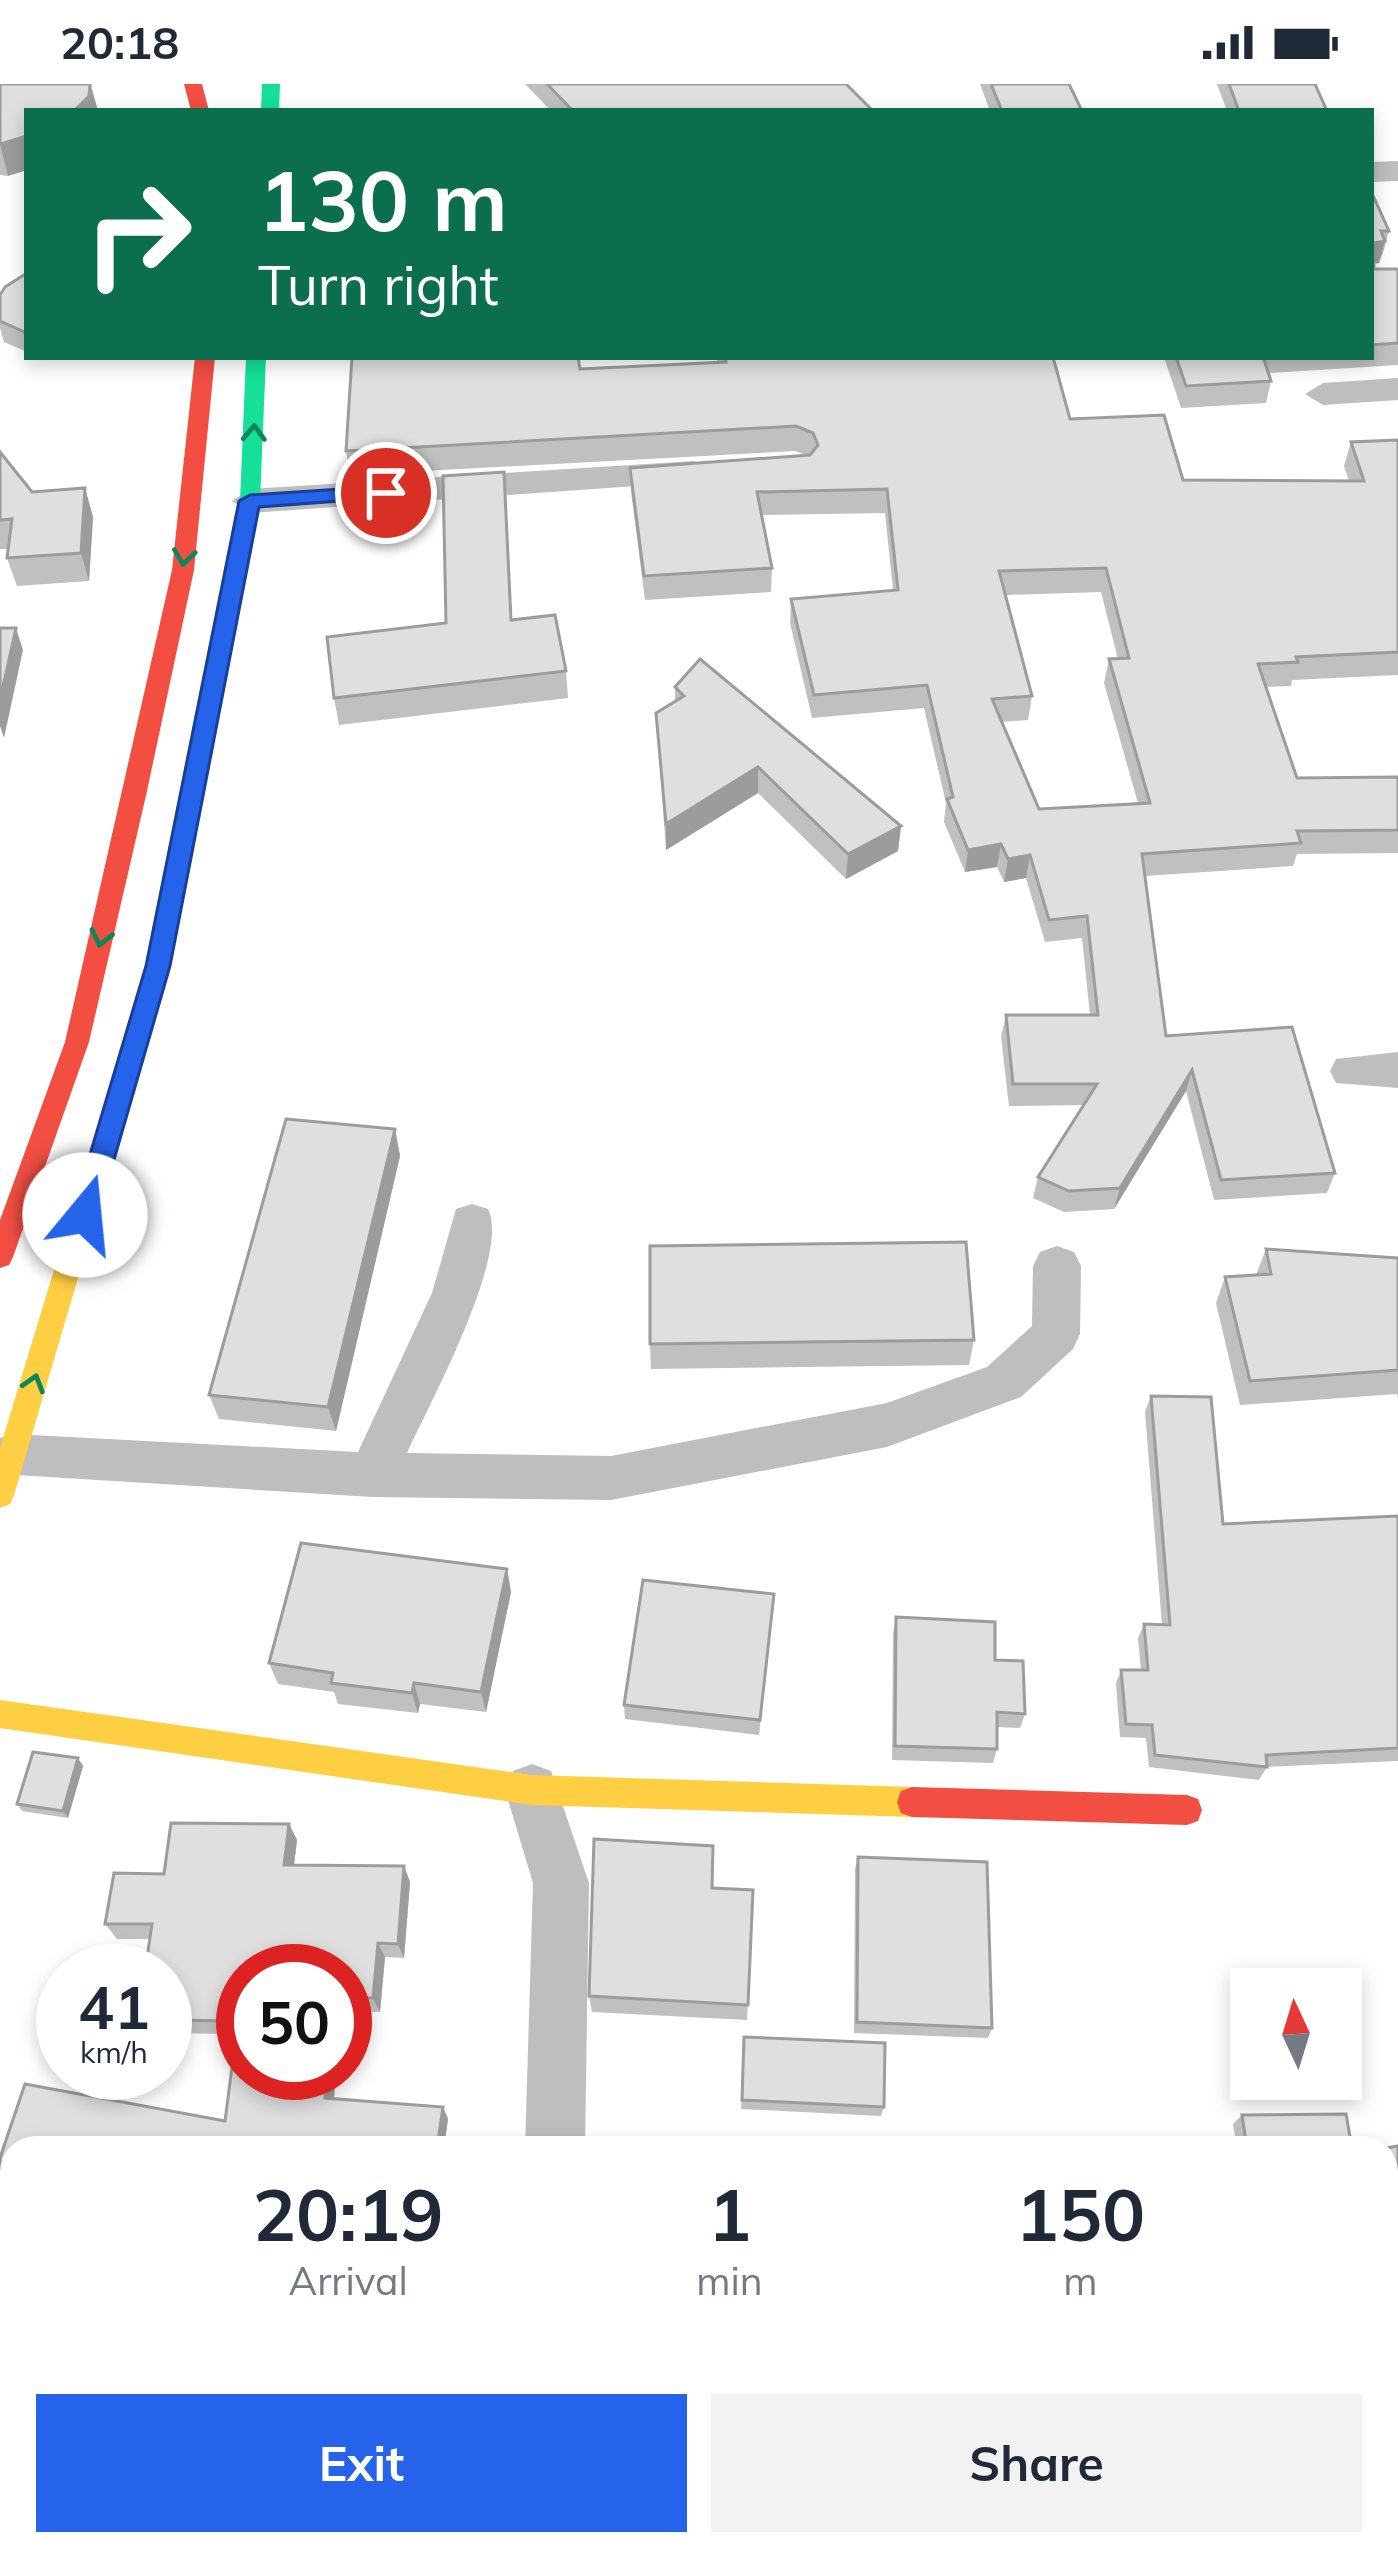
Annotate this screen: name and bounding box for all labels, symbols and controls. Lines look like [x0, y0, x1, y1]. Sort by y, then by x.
text: 20:18 [60, 14, 179, 70]
text: 130 m [258, 147, 508, 252]
icon: right [60, 156, 216, 312]
text: Turn right [258, 251, 499, 319]
one-way arrow [240, 423, 266, 442]
pin [335, 442, 437, 544]
icon: arrive [353, 460, 419, 526]
one-way arrow [172, 547, 198, 566]
one-way arrow [90, 927, 115, 947]
position arrow [22, 1152, 148, 1278]
one-way arrow [20, 1374, 45, 1395]
speed limit sign: 50 [216, 1944, 372, 2100]
north arrow [1230, 1968, 1362, 2100]
map controls [1230, 1968, 1362, 2100]
text: 41 [78, 1969, 150, 2044]
text: km/h [80, 2033, 148, 2071]
text: 20:19 [253, 2169, 443, 2259]
text: 1 [708, 2169, 751, 2259]
text: 150 [1016, 2169, 1145, 2259]
text: Arrival [289, 2256, 408, 2305]
text: min [696, 2256, 763, 2305]
text: m [1063, 2256, 1097, 2305]
button: Exit [36, 2394, 687, 2532]
button: Share [711, 2394, 1362, 2532]

